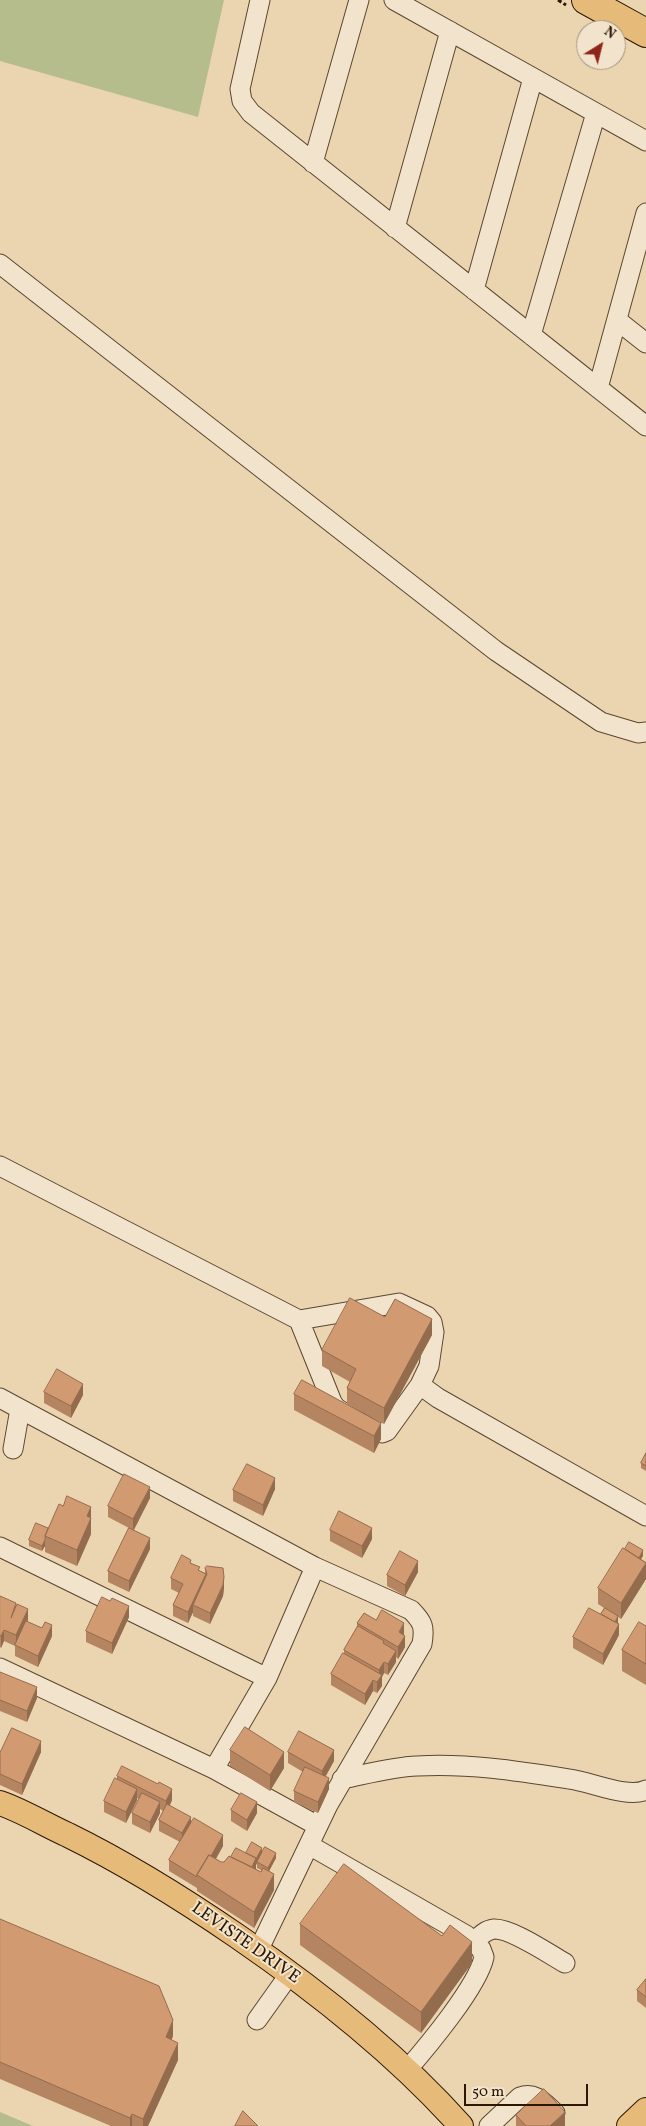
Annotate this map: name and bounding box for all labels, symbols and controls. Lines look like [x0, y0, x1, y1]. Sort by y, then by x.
north arrow [576, 20, 626, 70]
text: N [600, 23, 619, 44]
street label: LEVISTE DRIVE [186, 1898, 304, 1990]
scale bar [466, 2074, 590, 2106]
text: 50 m [472, 2082, 504, 2103]

